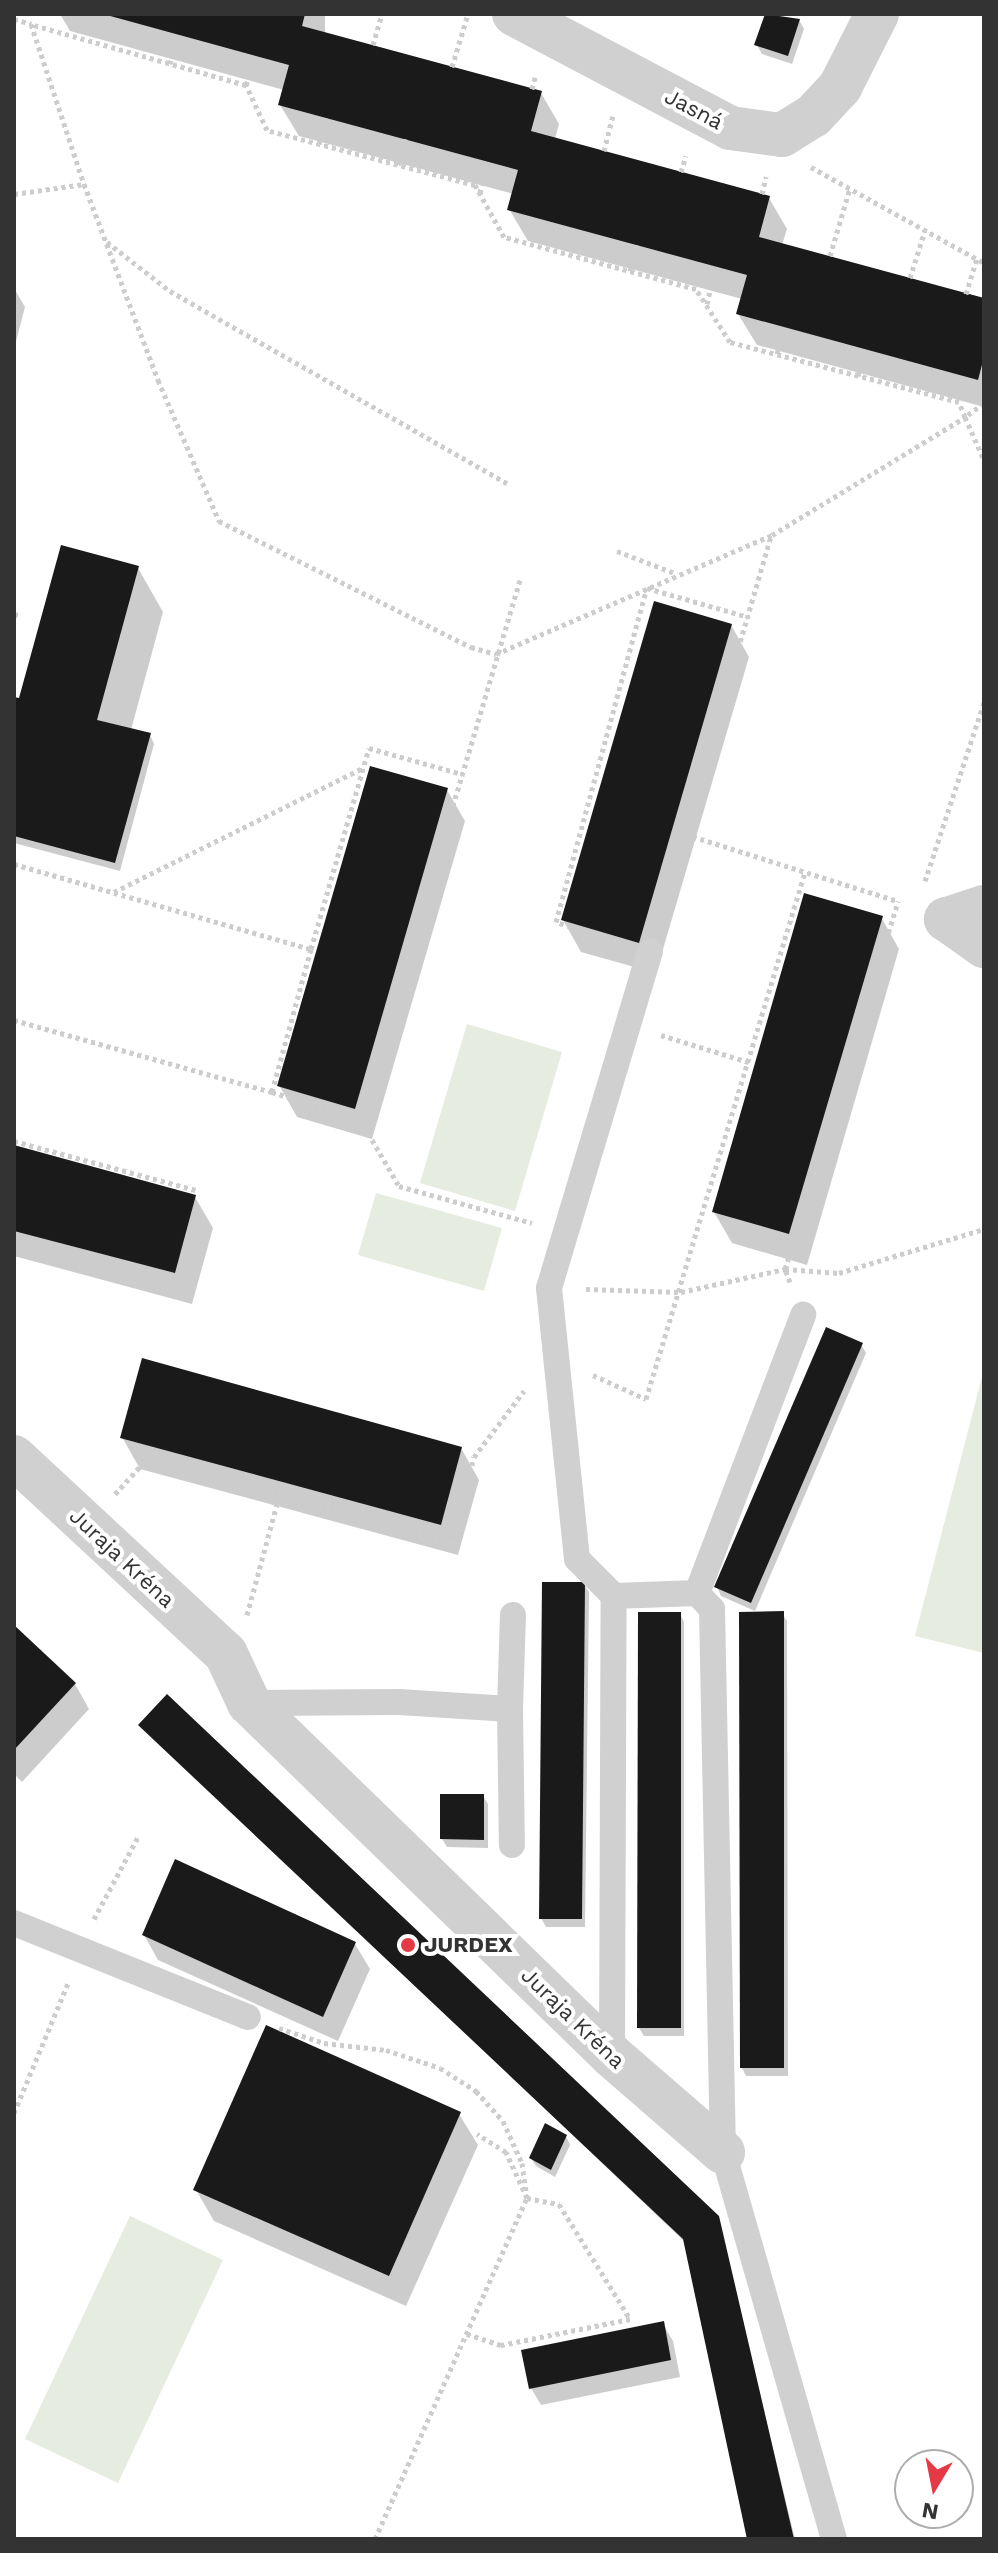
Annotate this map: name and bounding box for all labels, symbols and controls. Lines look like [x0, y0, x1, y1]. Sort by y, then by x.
street label: Jasná [660, 83, 728, 135]
street label: Juraja Kréna [64, 1502, 180, 1614]
place label: JURDEX [424, 1932, 513, 1958]
marker: JURDEX [399, 1936, 417, 1954]
street label: Juraja Kréna [515, 1962, 631, 2074]
north arrow [894, 2449, 974, 2529]
text: N [920, 2497, 940, 2525]

